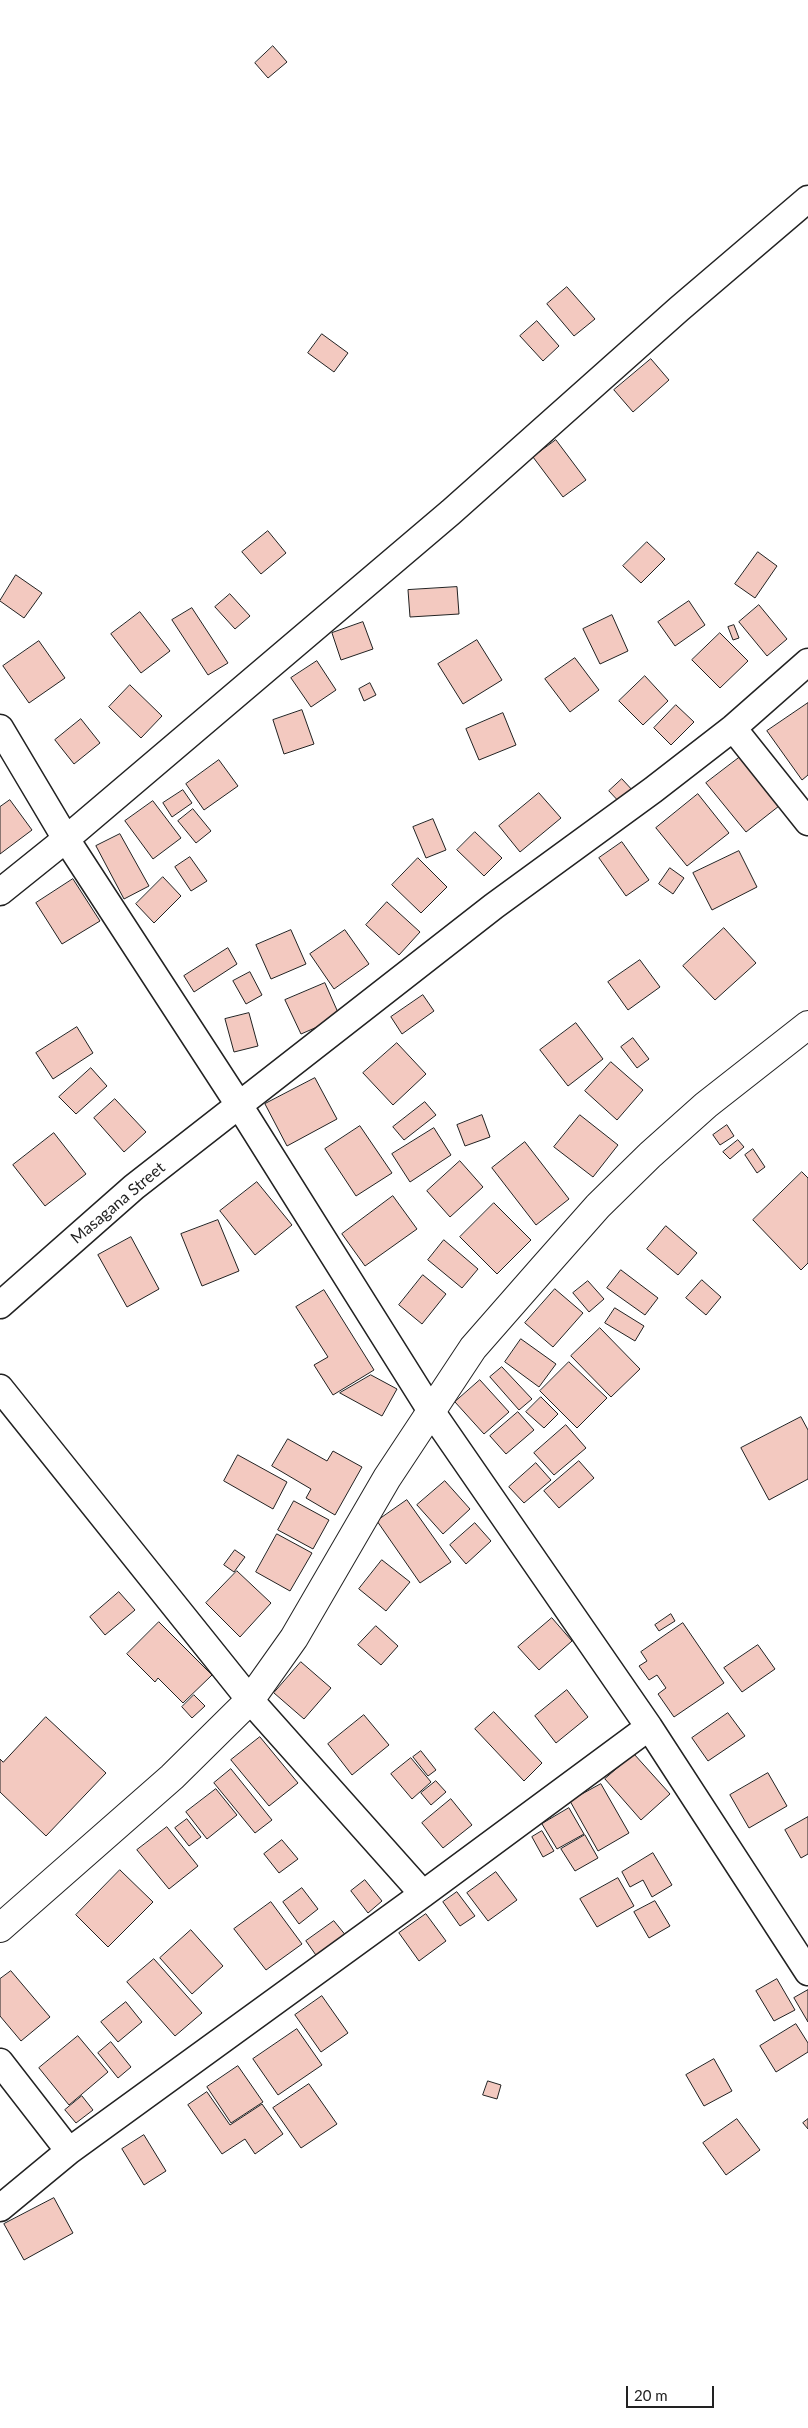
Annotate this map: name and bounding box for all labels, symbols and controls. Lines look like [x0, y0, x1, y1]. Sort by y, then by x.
street label: Masagana Street [67, 1158, 169, 1248]
scale bar [628, 2376, 716, 2408]
text: 20 m [634, 2386, 668, 2404]

